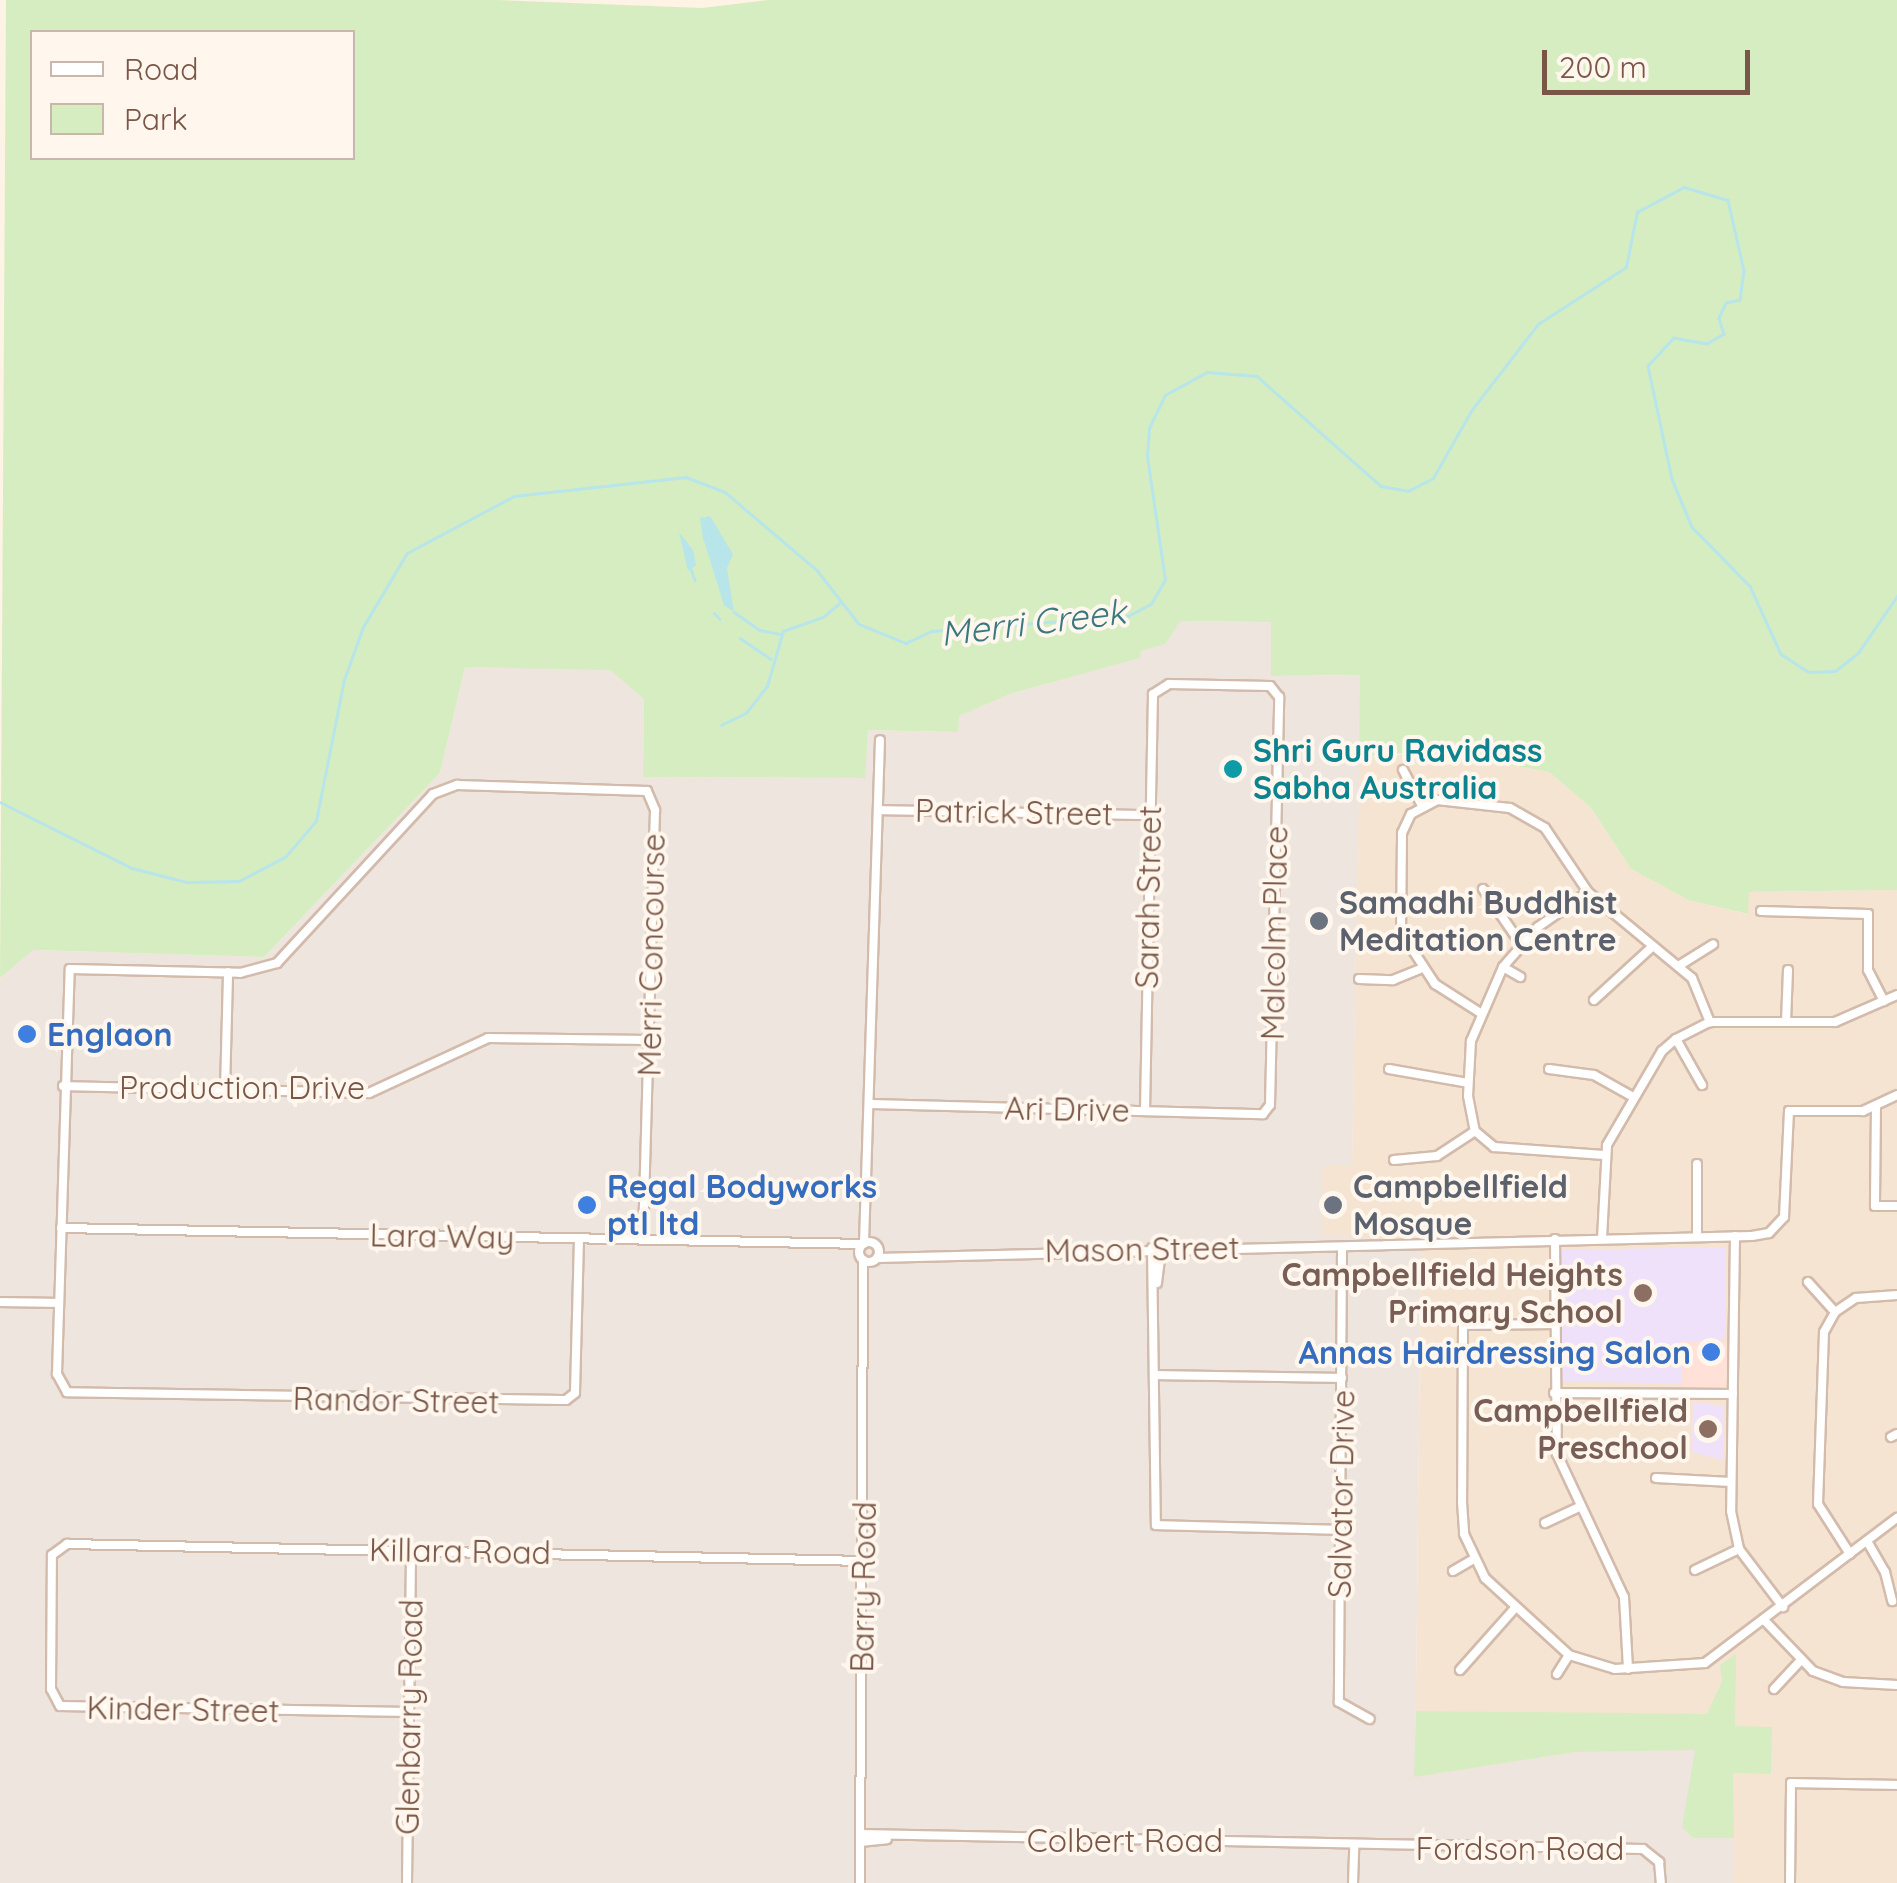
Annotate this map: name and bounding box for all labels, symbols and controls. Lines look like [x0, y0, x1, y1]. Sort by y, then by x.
legend [30, 30, 355, 160]
scale bar [1547, 30, 1754, 92]
text: 200 m [1559, 48, 1647, 86]
text: Road [124, 50, 198, 88]
text: Park [124, 100, 188, 138]
water label: Merri Creek [938, 590, 1128, 654]
place label: Shri Guru Ravidass Sabha Australia [1253, 732, 1542, 807]
marker: Shri Guru Ravidass Sabha Australia [1222, 758, 1244, 780]
street label: Patrick Street [915, 791, 1113, 833]
street label: Sarah Street [1127, 805, 1169, 989]
street label: Malcolm Place [1253, 825, 1295, 1041]
street label: Merri Concourse [630, 833, 672, 1077]
place label: Samadhi Buddhist Meditation Centre [1339, 884, 1618, 959]
marker: Samadhi Buddhist Meditation Centre [1308, 910, 1330, 932]
place label: Englaon [47, 1015, 173, 1053]
marker: Englaon [16, 1023, 38, 1045]
street label: Production Drive [119, 1068, 365, 1106]
street label: Ari Drive [1004, 1089, 1130, 1129]
place label: Regal Bodyworks ptl ltd [607, 1168, 877, 1243]
place label: Campbellfield Mosque [1353, 1168, 1568, 1243]
marker: Regal Bodyworks ptl ltd [576, 1194, 598, 1216]
marker: Campbellfield Mosque [1322, 1194, 1344, 1216]
street label: Lara Way [369, 1216, 515, 1256]
street label: Mason Street [1044, 1228, 1240, 1270]
place label: Campbellfield Heights Primary School [1281, 1256, 1623, 1331]
marker: Campbellfield Heights Primary School [1632, 1282, 1654, 1304]
place label: Annas Hairdressing Salon [1299, 1333, 1691, 1371]
marker: Annas Hairdressing Salon [1700, 1341, 1722, 1363]
street label: Randor Street [292, 1379, 500, 1421]
street label: Salvator Drive [1320, 1390, 1362, 1598]
place label: Campbellfield Preschool [1473, 1392, 1688, 1467]
marker: Campbellfield Preschool [1697, 1418, 1719, 1440]
street label: Barry Road [842, 1501, 884, 1673]
street label: Killara Road [369, 1530, 551, 1572]
street label: Glenbarry Road [388, 1599, 430, 1835]
street label: Kinder Street [86, 1688, 280, 1730]
street label: Colbert Road [1027, 1821, 1223, 1859]
street label: Fordson Road [1416, 1829, 1624, 1867]

